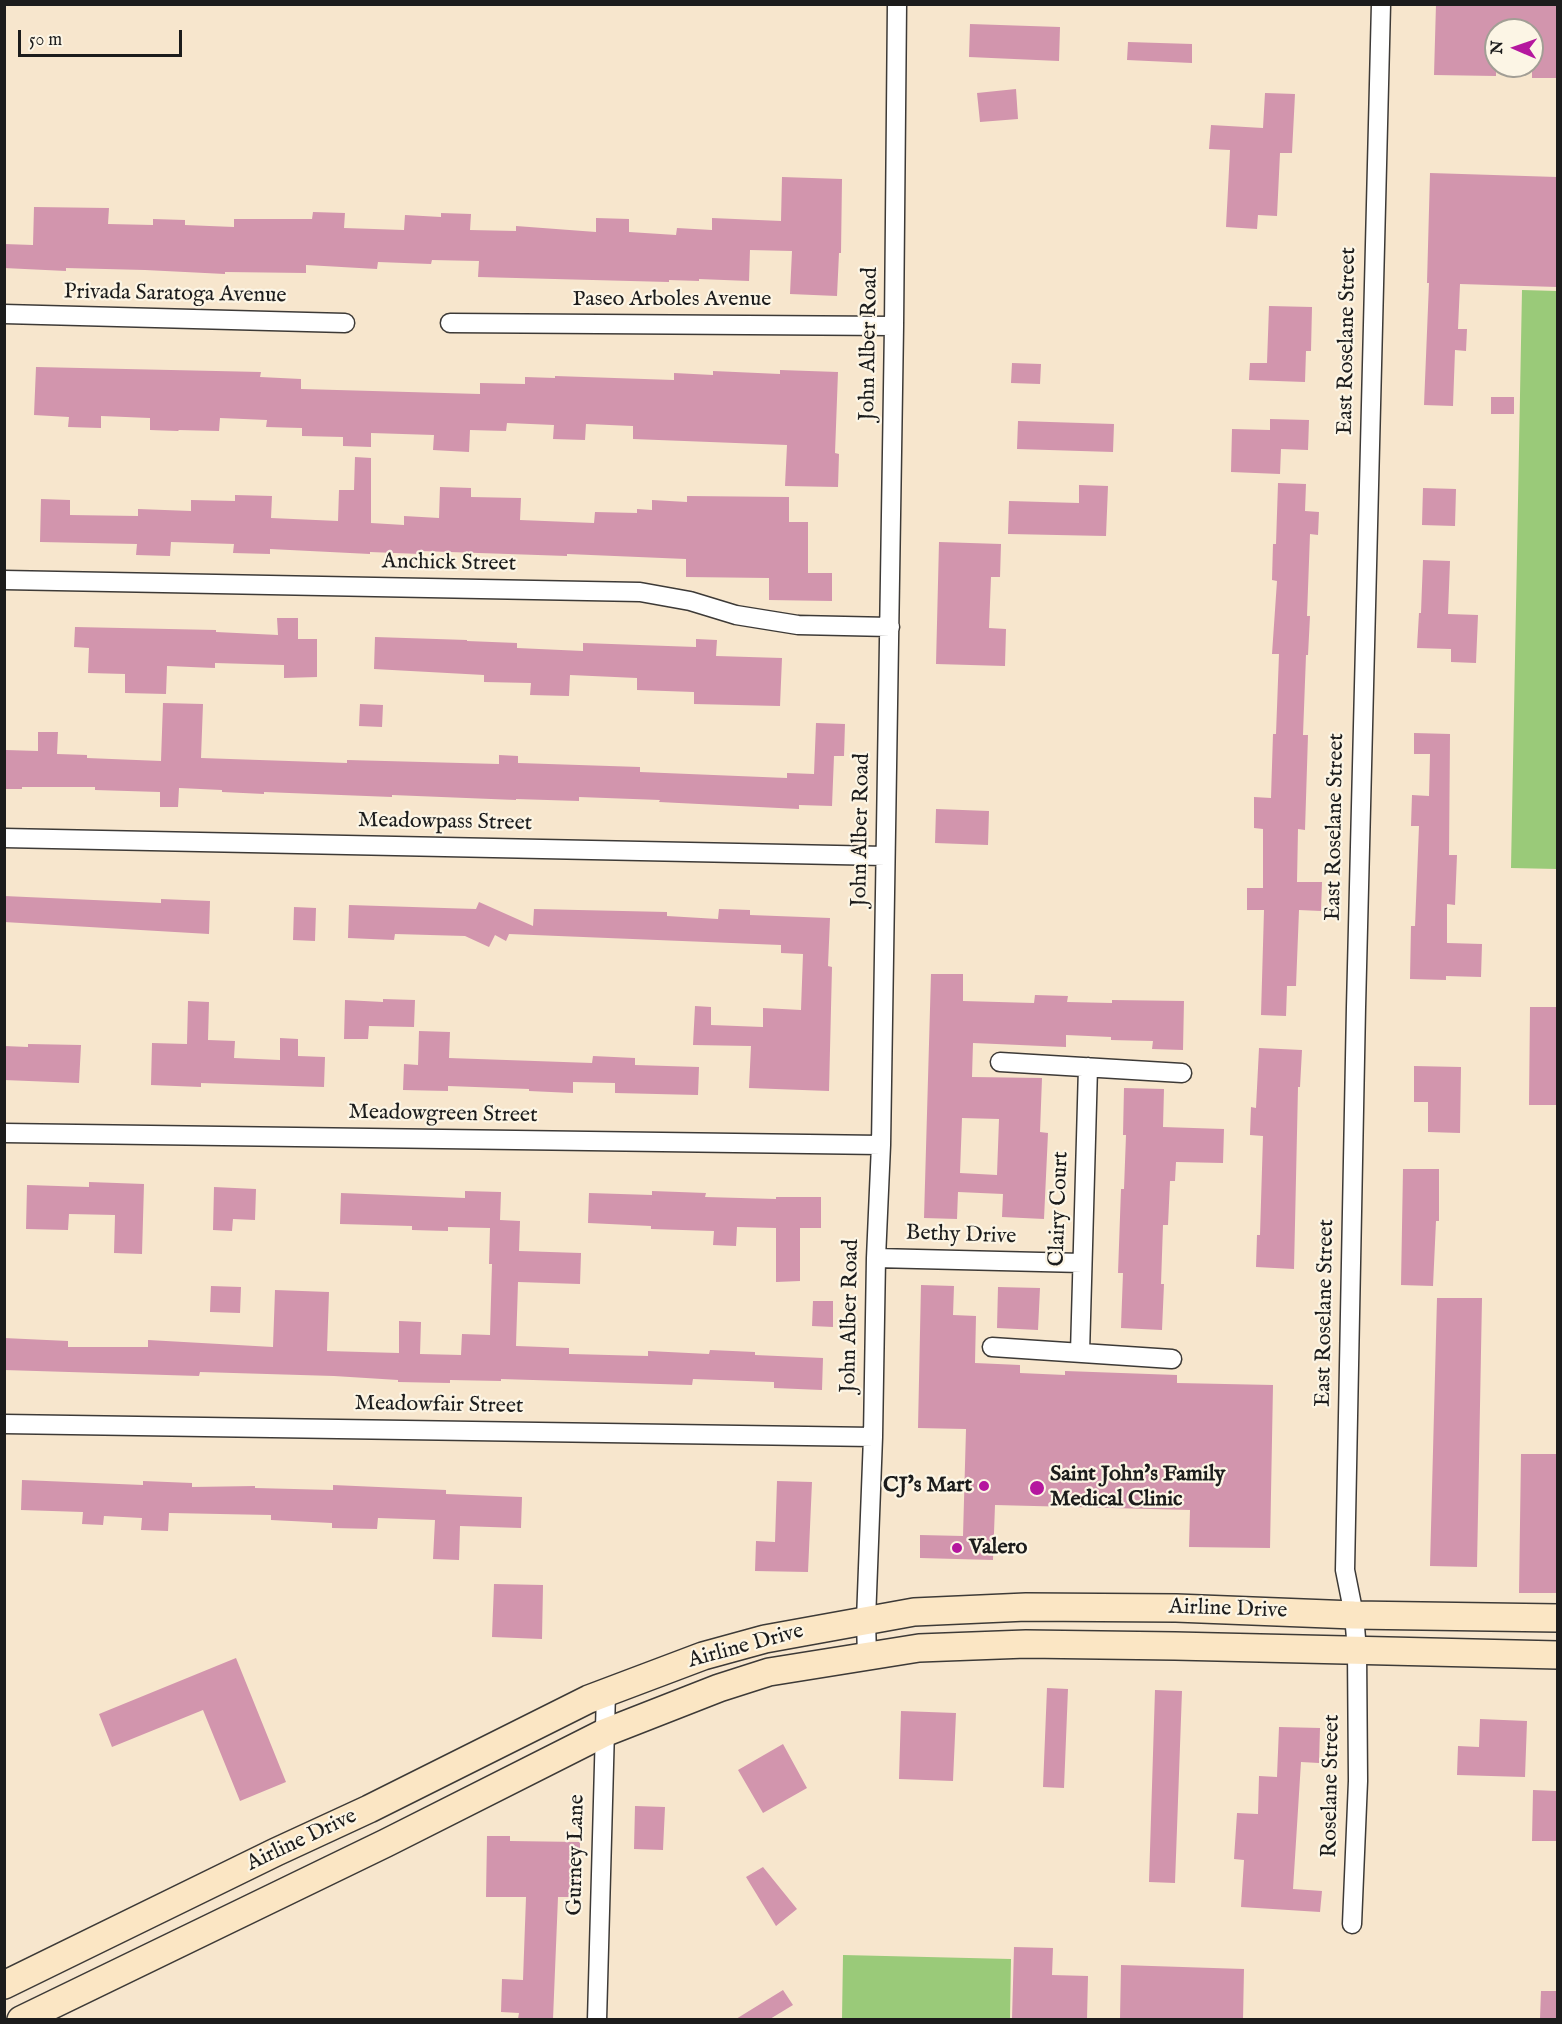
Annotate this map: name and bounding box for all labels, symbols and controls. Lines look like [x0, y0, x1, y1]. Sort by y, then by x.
scale bar [21, 18, 184, 56]
north arrow [1484, 18, 1544, 78]
text: 50 m [29, 29, 62, 52]
text: N [1488, 40, 1508, 55]
street label: East Roselane Street [1333, 247, 1363, 435]
street label: John Alber Road [855, 267, 885, 421]
street label: Privada Saratoga Avenue [63, 280, 287, 310]
street label: Paseo Arboles Avenue [573, 287, 771, 313]
street label: Anchick Street [382, 550, 516, 578]
street label: East Roselane Street [1321, 733, 1351, 921]
street label: John Alber Road [847, 753, 877, 907]
street label: Meadowpass Street [358, 808, 532, 838]
street label: Meadowgreen Street [348, 1100, 538, 1130]
street label: Clairy Court [1045, 1151, 1075, 1267]
street label: East Roselane Street [1311, 1219, 1341, 1407]
street label: Bethy Drive [905, 1221, 1017, 1251]
street label: John Alber Road [836, 1239, 866, 1393]
street label: Meadowfair Street [354, 1391, 524, 1421]
place label: Saint John's Family Medical Clinic [1050, 1462, 1225, 1514]
place label: CJ's Mart [883, 1473, 972, 1499]
marker: CJ's Mart [977, 1479, 991, 1493]
marker: Saint John's Family Medical Clinic [1028, 1479, 1046, 1497]
place label: Valero [969, 1535, 1027, 1561]
marker: Valero [950, 1541, 964, 1555]
street label: Airline Drive [1168, 1595, 1288, 1625]
street label: Airline Drive [685, 1619, 807, 1675]
street label: Roselane Street [1318, 1714, 1346, 1858]
street label: Gurney Lane [563, 1794, 591, 1916]
street label: Airline Drive [243, 1804, 361, 1878]

